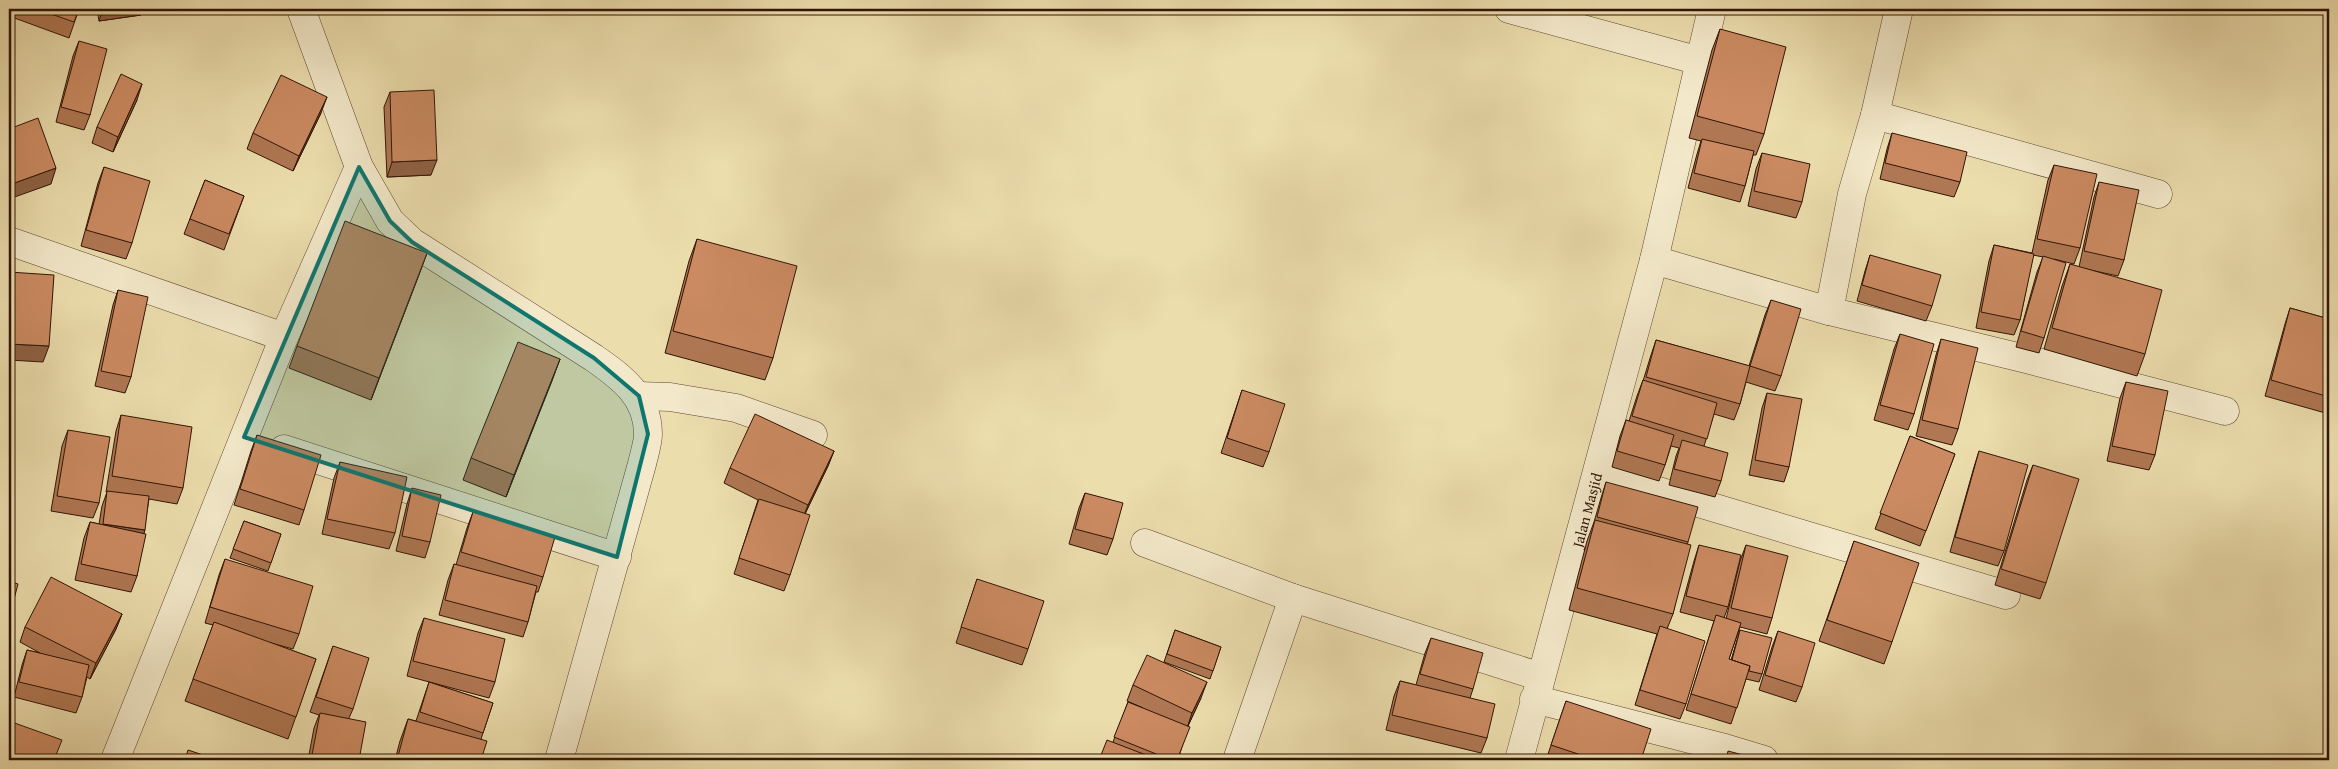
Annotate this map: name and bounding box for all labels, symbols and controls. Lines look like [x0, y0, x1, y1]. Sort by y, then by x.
street label: Jalan Masjid [1566, 470, 1607, 552]

